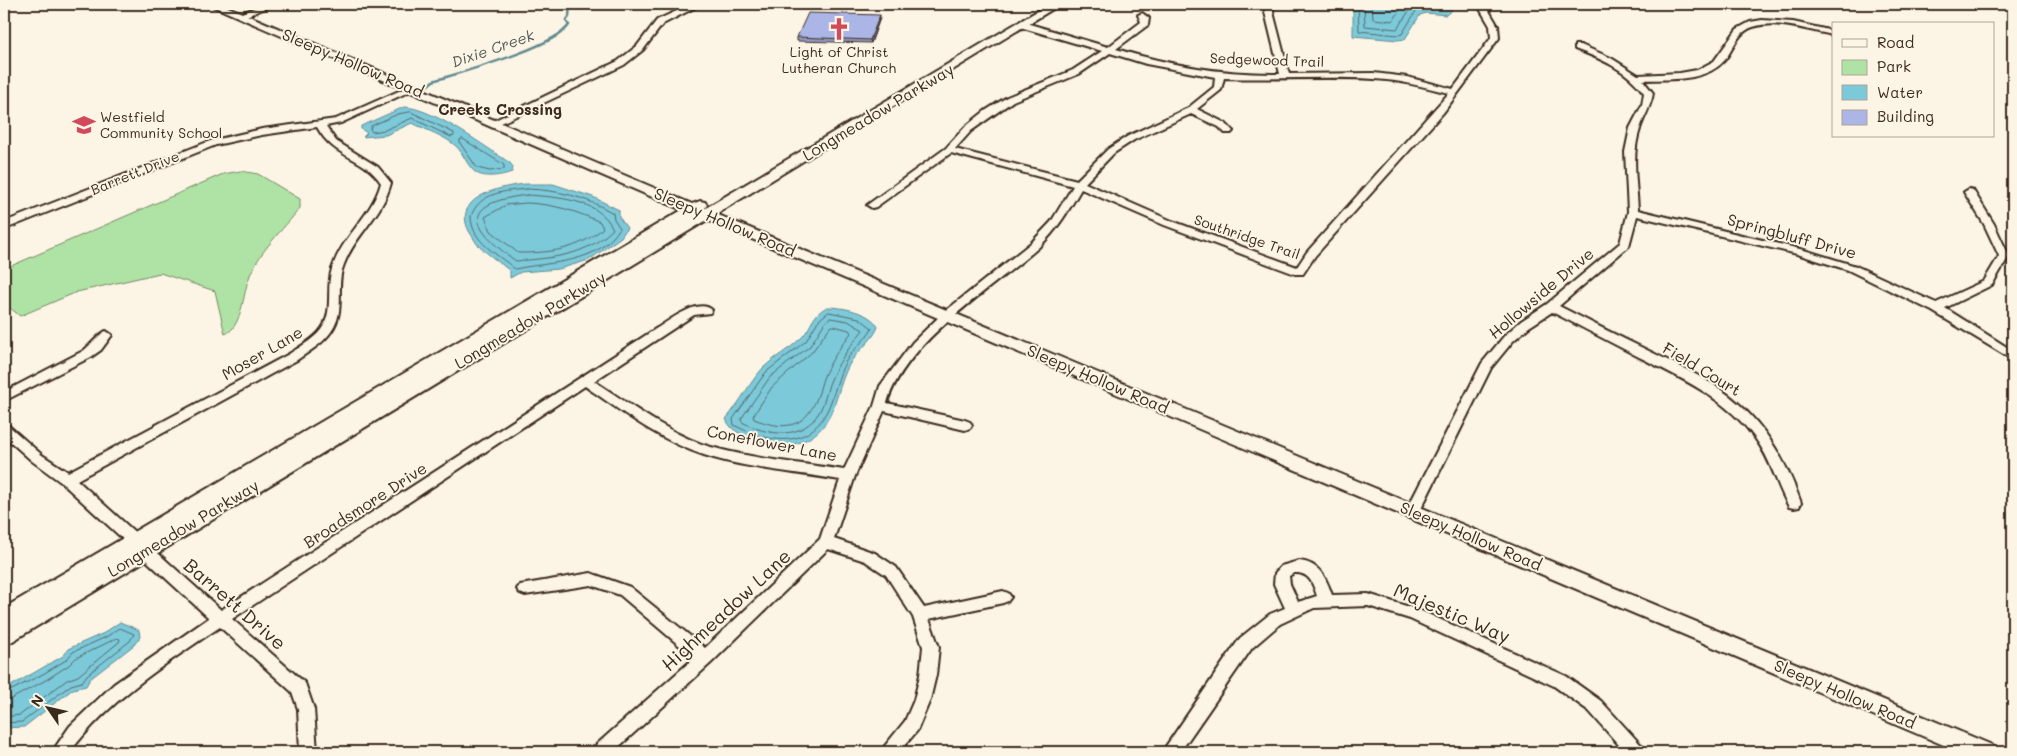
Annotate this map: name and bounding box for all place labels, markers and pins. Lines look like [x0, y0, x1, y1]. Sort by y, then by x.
church icon: Light of Christ Lutheran Church [826, 16, 852, 42]
place label: Light of Christ Lutheran Church [782, 42, 896, 77]
place label: Westfield Community School [100, 107, 222, 142]
school or university icon: Westfield Community School [71, 112, 97, 138]

